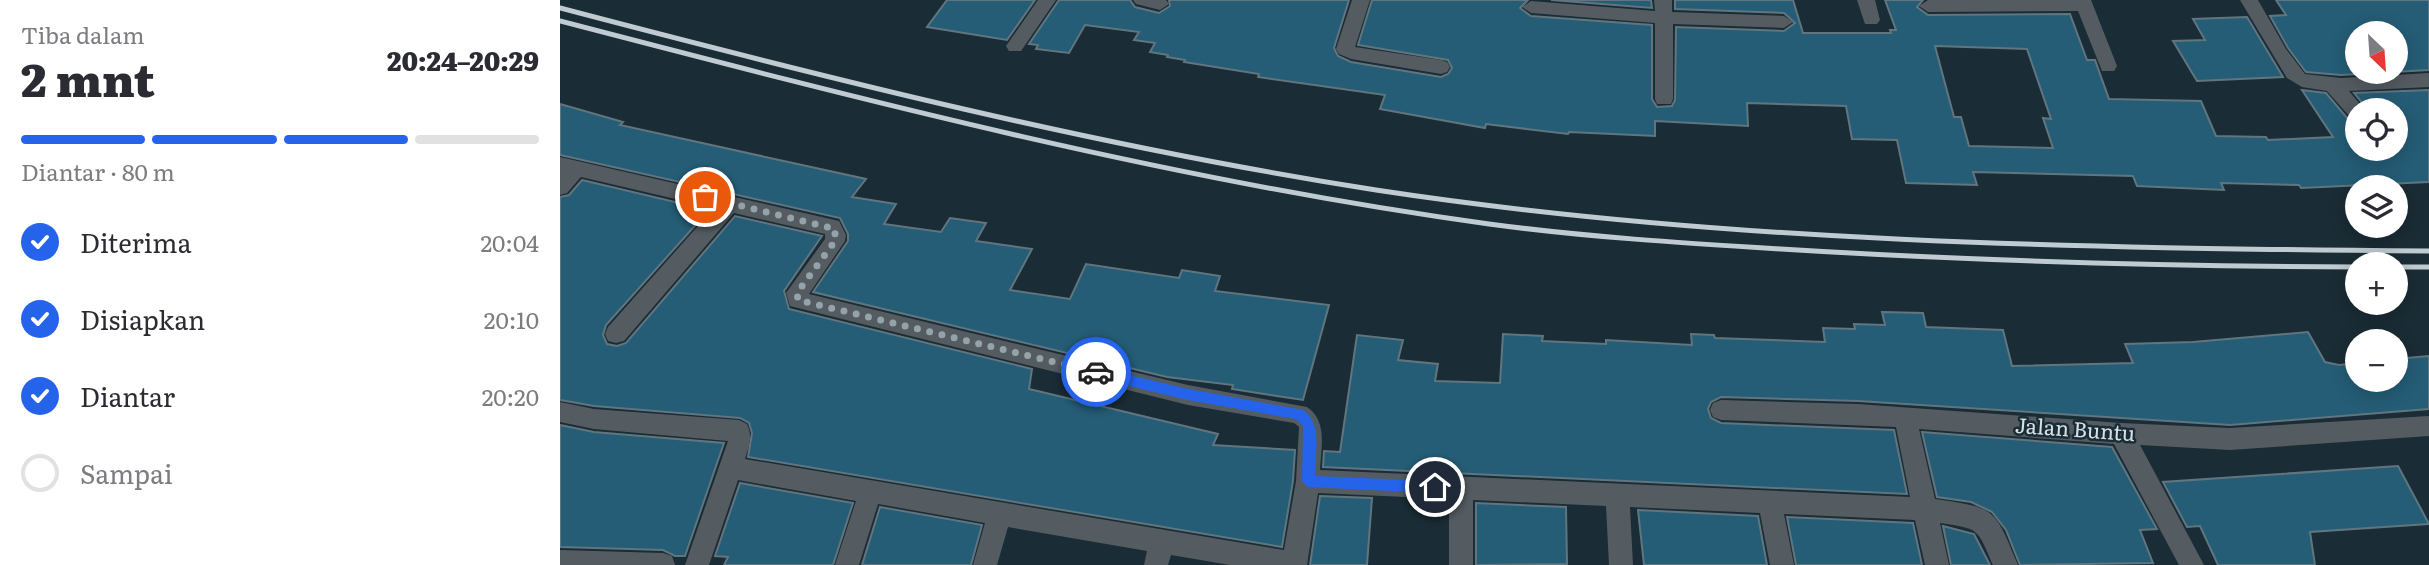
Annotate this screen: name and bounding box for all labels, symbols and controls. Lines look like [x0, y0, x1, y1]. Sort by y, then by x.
text: Tiba dalam [21, 17, 145, 51]
north arrow [2345, 21, 2408, 84]
map controls [2345, 21, 2408, 392]
text: 20:24–20:29 [387, 40, 539, 79]
text: 2 mnt [21, 43, 155, 111]
button: locate [2345, 98, 2408, 161]
text: Diantar · 80 m [21, 154, 175, 188]
pin [675, 167, 735, 227]
button: layers [2345, 175, 2408, 238]
icon: bag [686, 178, 724, 216]
text: Diterima [80, 222, 192, 261]
icon: check [21, 223, 59, 261]
text: 20:04 [480, 225, 539, 259]
button: + [2345, 252, 2408, 315]
text: Disiapkan [80, 299, 205, 338]
icon: check [21, 300, 59, 338]
text: 20:10 [484, 302, 539, 336]
button: − [2345, 329, 2408, 392]
courier [1061, 337, 1131, 407]
icon: car [1077, 353, 1115, 391]
text: Diantar [80, 376, 175, 415]
icon: check [21, 377, 59, 415]
text: 20:20 [482, 379, 539, 413]
street label: Jalan Buntu [2014, 408, 2136, 447]
text: Sampai [80, 453, 173, 492]
pin [1405, 457, 1465, 517]
icon: home [1416, 468, 1454, 506]

